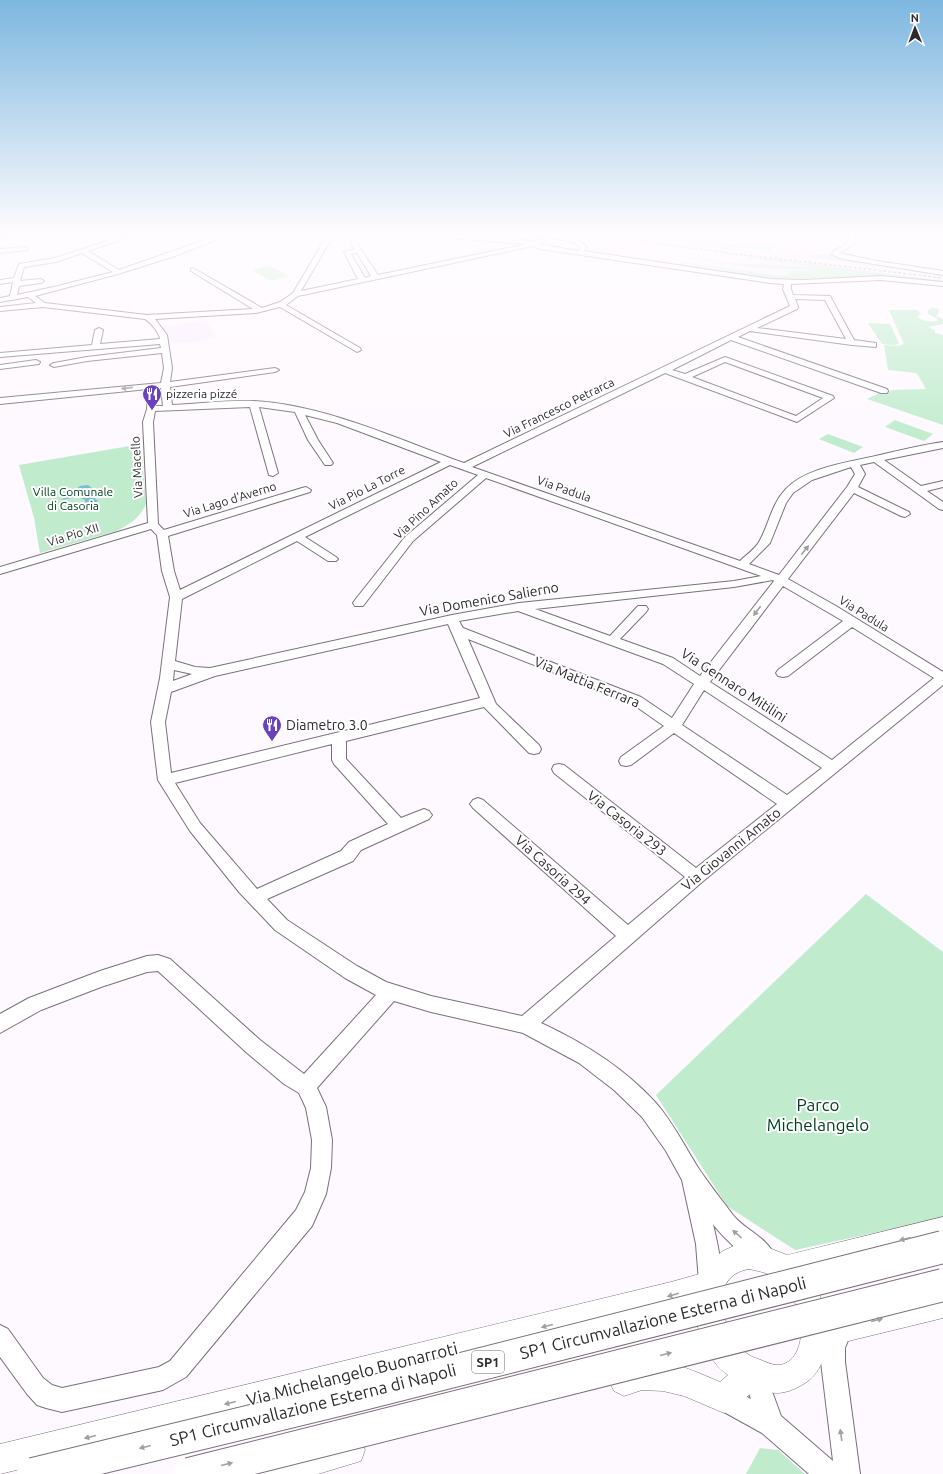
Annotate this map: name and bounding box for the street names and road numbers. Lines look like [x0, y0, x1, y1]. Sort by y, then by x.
street label: Via Francesco Petrarca [501, 375, 616, 440]
street label: Via Macello [128, 436, 145, 498]
street label: Via Pio La Torre [327, 463, 407, 512]
street label: Via Padula [535, 473, 593, 504]
street label: Via Pino Amato [391, 476, 460, 542]
street label: Via Lago d'Averno [182, 479, 278, 520]
street label: Via Pio XII [45, 521, 100, 549]
street label: Via Domenico Salierno [418, 579, 560, 619]
street label: Via Padula [837, 593, 892, 634]
street label: Via Gennaro Mitilini [678, 645, 790, 725]
street label: Via Mattia Ferrara [532, 653, 642, 711]
street label: Via Casoria 293 [584, 787, 670, 859]
street label: Via Giovanni Amato [678, 804, 784, 894]
street label: Via Casoria 294 [512, 832, 594, 908]
street label: SP1 Circumvallazione Esterna di Napoli [518, 1273, 808, 1362]
street label: Via Michelangelo Buonarroti [244, 1338, 459, 1409]
road number: SP1 [472, 1351, 504, 1373]
street label: SP1 Circumvallazione Esterna di Napoli [168, 1360, 458, 1449]

